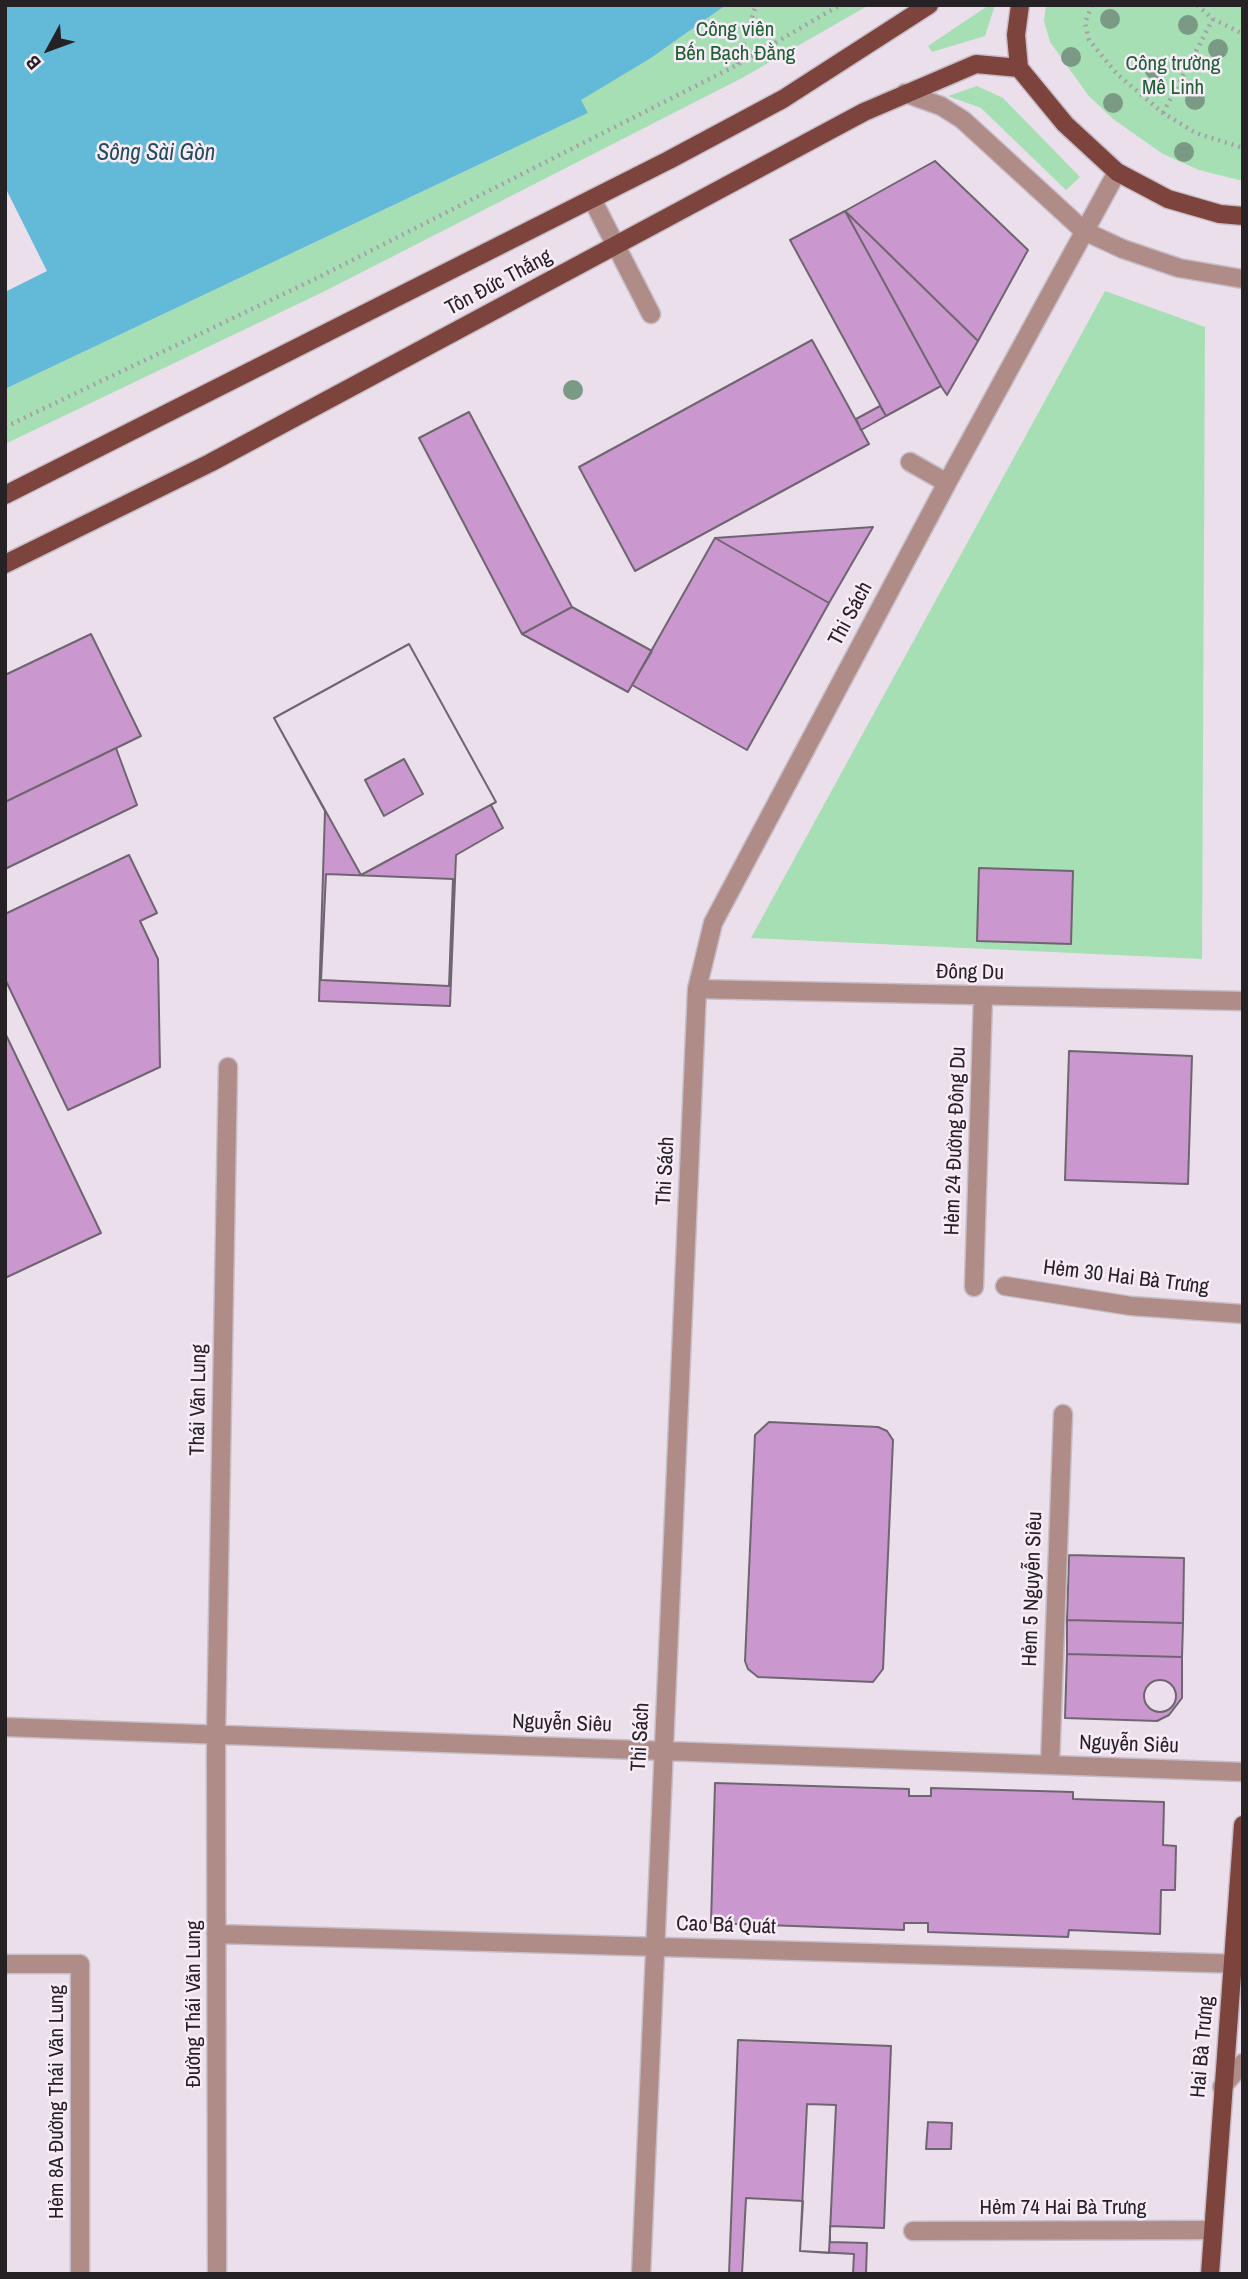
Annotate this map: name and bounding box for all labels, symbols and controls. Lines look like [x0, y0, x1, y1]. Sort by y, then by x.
north arrow [14, 14, 84, 84]
park label: Công viên Bến Bạch Đằng [675, 17, 795, 67]
text: B [20, 50, 47, 76]
park label: Công trường Mê Linh [1126, 51, 1220, 101]
water label: Sông Sài Gòn [97, 140, 215, 168]
street label: Tôn Đức Thắng [442, 244, 556, 322]
street label: Thi Sách [824, 578, 878, 650]
street label: Đông Du [936, 960, 1004, 986]
street label: Hẻm 24 Đường Đông Du [940, 1046, 972, 1236]
street label: Thi Sách [652, 1136, 680, 1206]
street label: Hẻm 30 Hai Bà Trưng [1042, 1255, 1210, 1301]
street label: Thái Văn Lung [185, 1344, 213, 1456]
street label: Hẻm 5 Nguyễn Siêu [1018, 1511, 1048, 1667]
street label: Thi Sách [627, 1702, 655, 1772]
street label: Nguyễn Siêu [512, 1710, 612, 1738]
street label: Nguyễn Siêu [1079, 1731, 1179, 1759]
street label: Cao Bá Quát [676, 1912, 776, 1940]
street label: Đường Thái Văn Lung [181, 1920, 207, 2088]
street label: Hẻm 8A Đường Thái Văn Lung [44, 1985, 70, 2219]
street label: Hai Bà Trưng [1186, 1995, 1220, 2099]
street label: Hẻm 74 Hai Bà Trưng [980, 2195, 1146, 2221]

